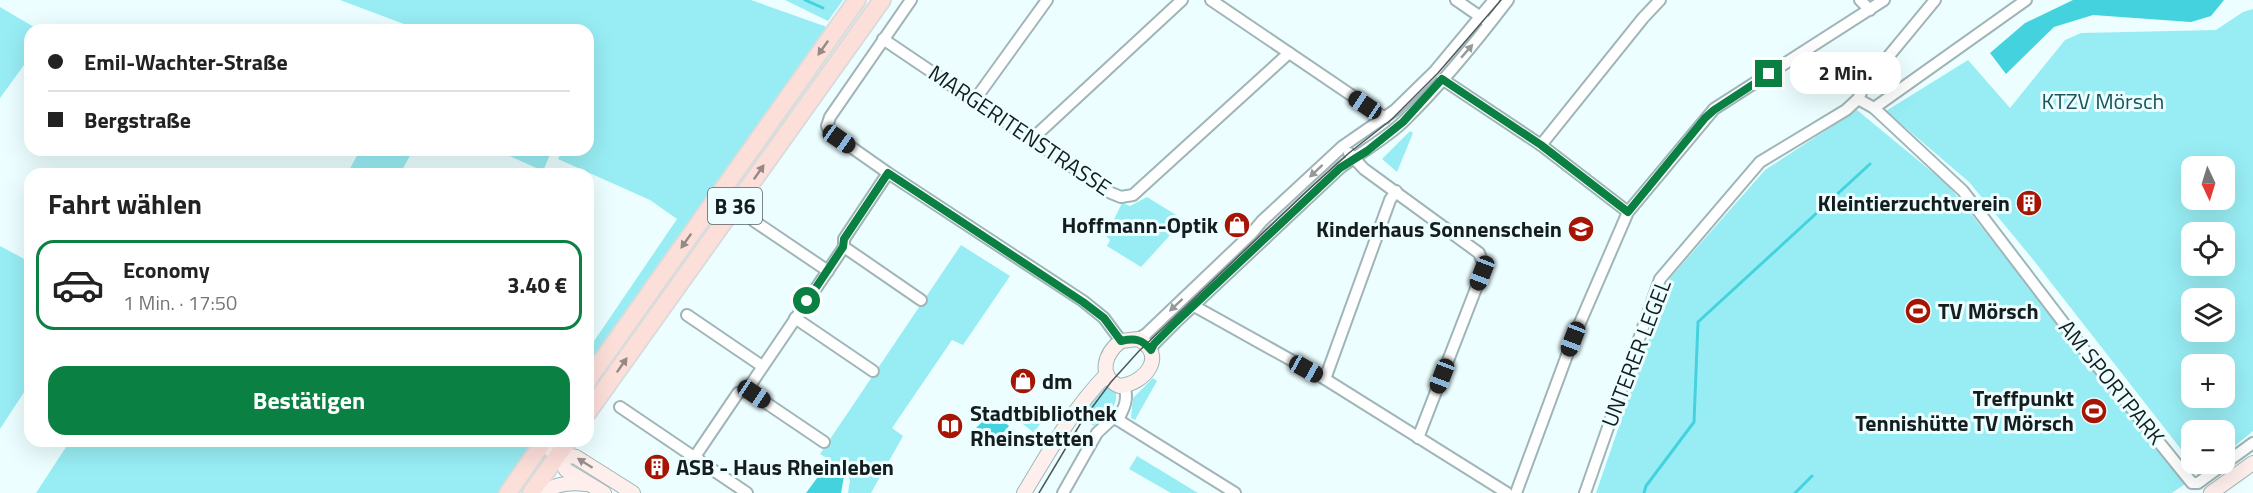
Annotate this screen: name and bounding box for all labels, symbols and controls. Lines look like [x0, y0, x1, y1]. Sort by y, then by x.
one-way arrow [817, 39, 829, 55]
one-way arrow [1460, 43, 1473, 59]
text: Emil-Wachter-Straße [84, 45, 288, 79]
callout: 2 Min. [1790, 53, 1901, 95]
street label: MARGERITENSTRASSE [922, 56, 1118, 204]
text: 2 Min. [1818, 57, 1873, 88]
route end [1755, 60, 1782, 87]
park label: KTZV Mörsch [2042, 84, 2164, 118]
car [1345, 87, 1385, 123]
text: Bergstraße [84, 103, 191, 137]
car [819, 121, 859, 157]
north arrow [2181, 156, 2235, 210]
map controls [2181, 156, 2235, 474]
one-way arrow [753, 164, 765, 180]
one-way arrow [1309, 164, 1324, 178]
text: Fahrt wählen [48, 183, 202, 224]
place label: Kleintierzuchtverein [1817, 186, 2010, 220]
road number: B 36 [708, 188, 762, 224]
building icon: Kleintierzuchtverein [2014, 188, 2044, 218]
place label: Hoffmann-Optik [1061, 208, 1219, 242]
shop icon: Hoffmann-Optik [1222, 210, 1252, 240]
place label: Kinderhaus Sonnenschein [1316, 212, 1562, 246]
school or university icon: Kinderhaus Sonnenschein [1566, 214, 1596, 244]
button: locate [2181, 222, 2235, 276]
one-way arrow [680, 233, 692, 249]
text: Economy [123, 253, 210, 287]
car [1467, 253, 1497, 293]
icon: car [51, 258, 105, 312]
text: 3.40 € [507, 268, 567, 302]
street label: UNTERER LEGEL [1592, 274, 1680, 432]
text: 1 Min. · 17:50 [123, 287, 237, 318]
route start [793, 287, 820, 314]
button: layers [2181, 288, 2235, 342]
place label: TV Mörsch [1938, 294, 2039, 328]
sports icon: TV Mörsch [1903, 296, 1933, 326]
one-way arrow [1169, 298, 1183, 312]
street label: AM SPORTPARK [2051, 312, 2173, 452]
car [1558, 319, 1588, 359]
car [1286, 352, 1326, 386]
button: + [2181, 354, 2235, 408]
car [1427, 356, 1457, 396]
one-way arrow [616, 357, 628, 373]
place label: dm [1042, 364, 1073, 398]
button: Bestätigen [48, 366, 570, 435]
shop icon: dm [1008, 366, 1038, 396]
car [734, 376, 774, 412]
place label: Treffpunkt Tennishütte TV Mörsch [1855, 381, 2074, 440]
place label: Stadtbibliothek Rheinstetten [970, 396, 1118, 455]
sports icon: Treffpunkt Tennishütte TV Mörsch [2079, 396, 2109, 426]
library icon: Stadtbibliothek Rheinstetten [935, 411, 965, 441]
button: − [2181, 420, 2235, 474]
place label: ASB - Haus Rheinleben [676, 450, 894, 484]
building icon: ASB - Haus Rheinleben [642, 452, 672, 482]
one-way arrow [577, 457, 594, 468]

